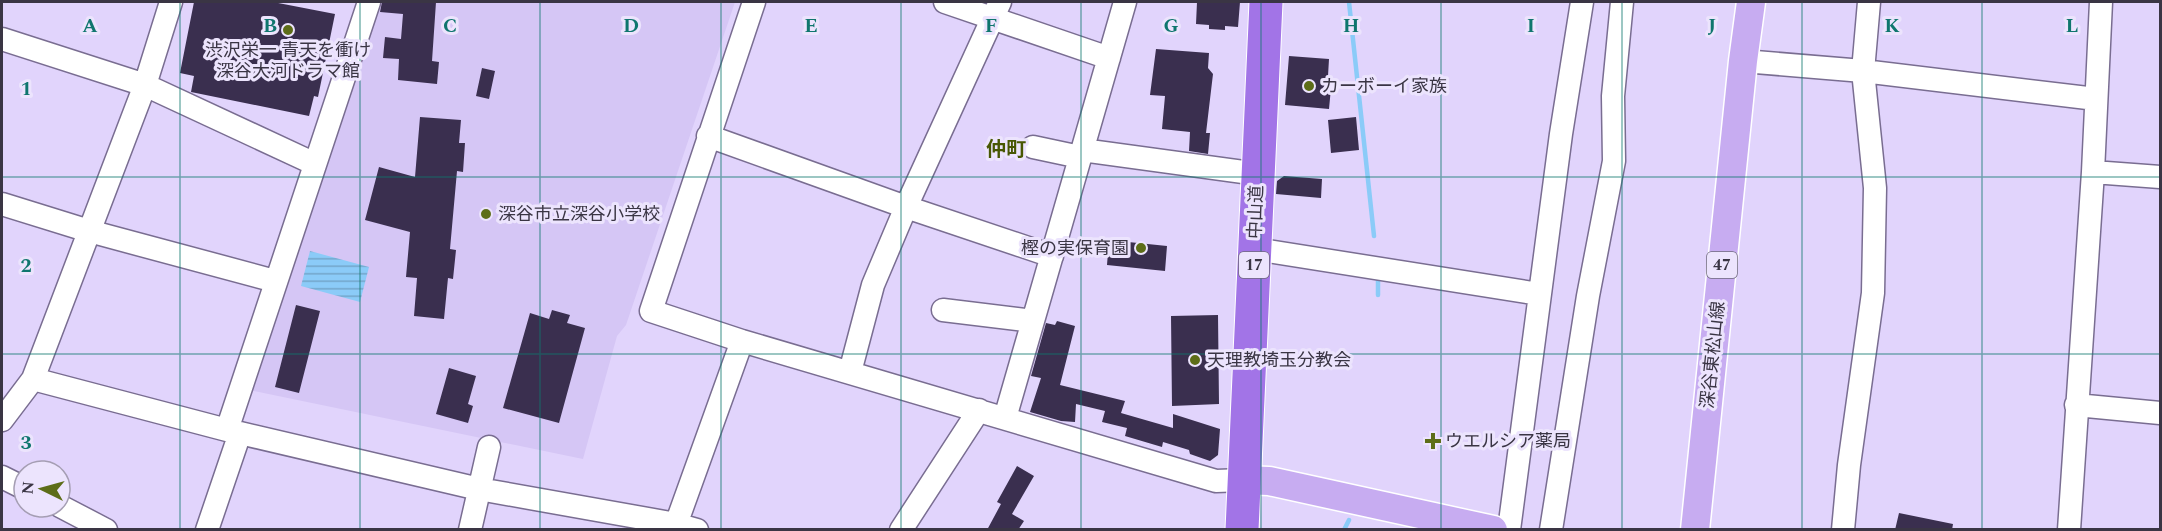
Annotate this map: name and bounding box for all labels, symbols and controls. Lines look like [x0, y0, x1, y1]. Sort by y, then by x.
text: A [82, 11, 98, 41]
text: B [263, 11, 277, 41]
text: C [443, 11, 457, 41]
text: D [623, 11, 639, 41]
text: E [804, 11, 818, 41]
text: F [985, 11, 997, 41]
text: G [1163, 11, 1179, 41]
text: H [1343, 11, 1359, 41]
text: I [1527, 11, 1535, 41]
text: J [1708, 11, 1716, 41]
text: K [1884, 11, 1900, 41]
text: L [2066, 11, 2078, 41]
marker: 渋沢栄一 青天を衝け 深谷大河ドラマ館 [281, 23, 295, 37]
place label: 渋沢栄一 青天を衝け 深谷大河ドラマ館 [205, 37, 371, 85]
place label: カーボーイ家族 [1321, 73, 1447, 100]
text: 1 [20, 74, 32, 104]
marker: カーボーイ家族 [1302, 79, 1316, 93]
district label: 仲町 [986, 135, 1026, 165]
street label: 中山道 [1242, 185, 1270, 239]
place label: 深谷市立深谷小学校 [498, 201, 660, 228]
marker: 深谷市立深谷小学校 [479, 207, 493, 221]
place label: 樫の実保育園 [1021, 235, 1129, 262]
marker: 樫の実保育園 [1134, 241, 1148, 255]
text: 2 [20, 251, 32, 281]
road number: 17 [1239, 252, 1269, 278]
road number: 47 [1707, 252, 1737, 278]
street label: 深谷東松山線 [1694, 300, 1732, 410]
place label: 天理教埼玉分教会 [1207, 347, 1351, 374]
marker: 天理教埼玉分教会 [1188, 353, 1202, 367]
text: 3 [20, 428, 32, 458]
place label: ウエルシア薬局 [1445, 428, 1571, 455]
marker: ウエルシア薬局 [1426, 434, 1440, 448]
north arrow [12, 459, 72, 519]
text: N [16, 480, 41, 495]

